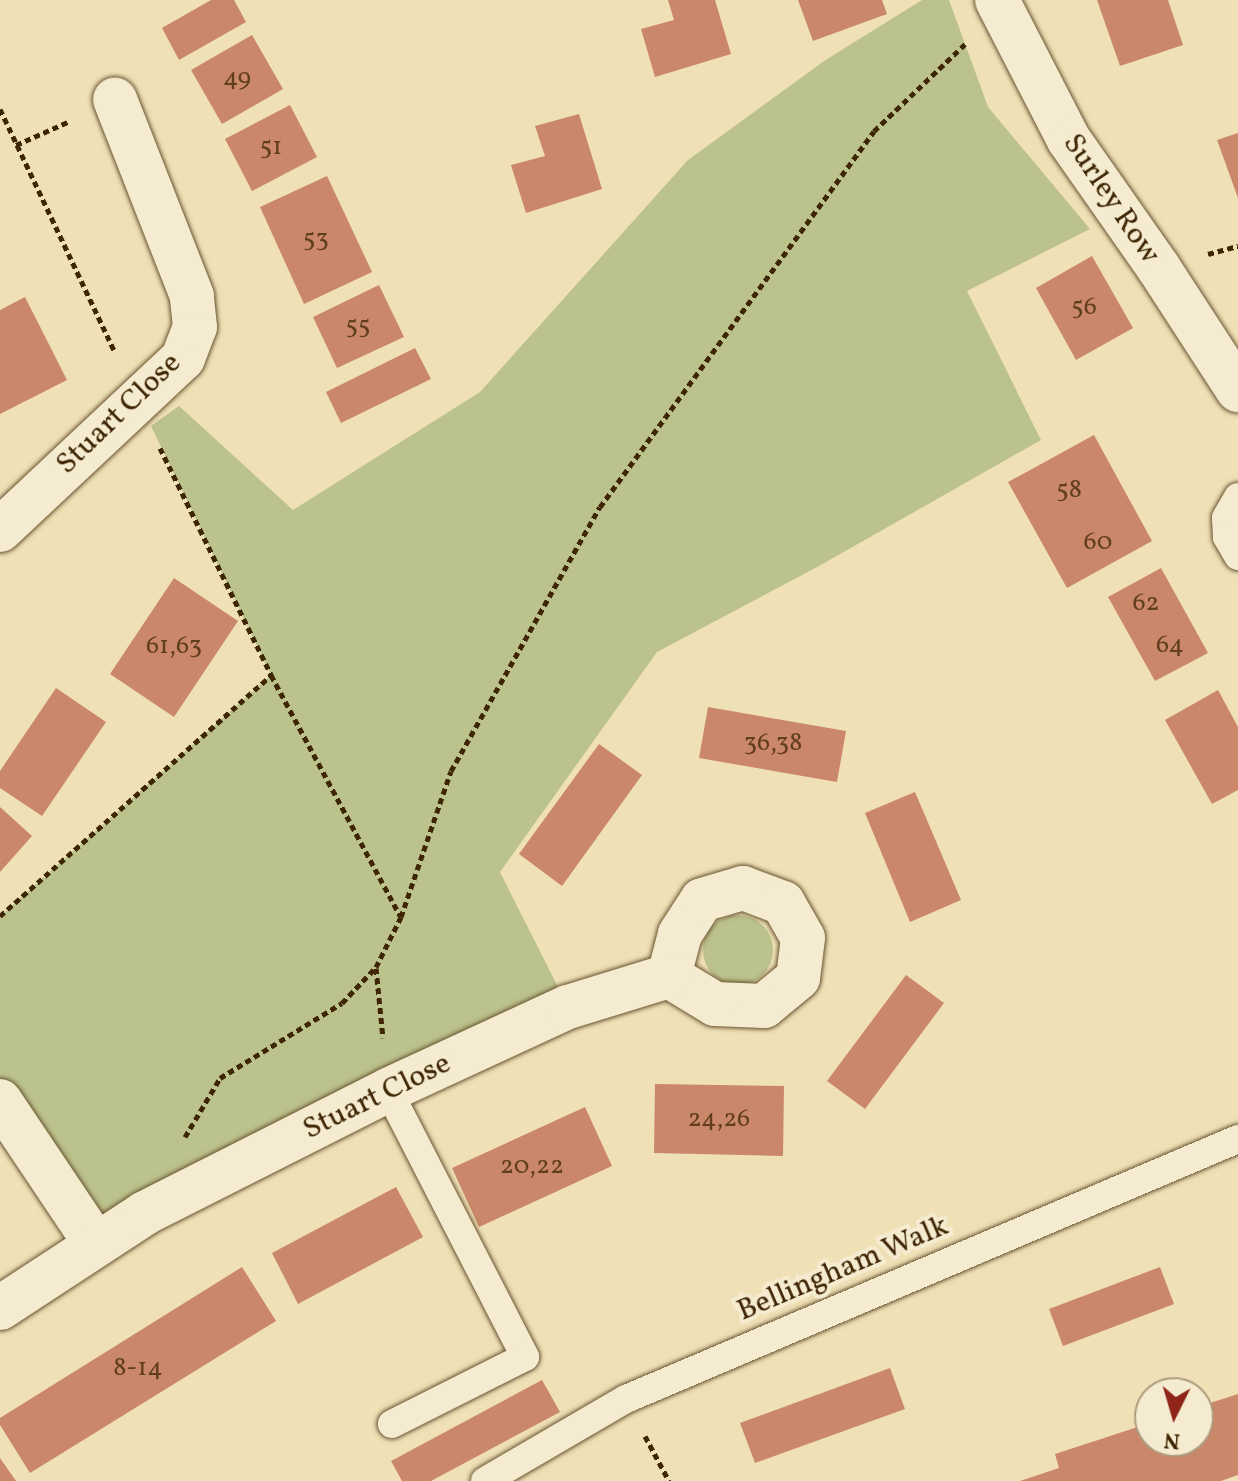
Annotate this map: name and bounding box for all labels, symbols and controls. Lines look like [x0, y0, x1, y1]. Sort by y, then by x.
house number: 49 [223, 63, 251, 95]
street label: Surley Row [1054, 127, 1168, 271]
house number: 51 [260, 132, 282, 164]
house number: 53 [303, 224, 329, 256]
house number: 56 [1071, 292, 1097, 324]
house number: 55 [345, 311, 371, 343]
street label: Stuart Close [49, 346, 189, 482]
house number: 58 [1056, 475, 1082, 507]
house number: 60 [1084, 527, 1112, 559]
house number: 62 [1132, 588, 1160, 620]
house number: 64 [1156, 630, 1184, 662]
house number: 61,63 [146, 631, 202, 663]
house number: 36,38 [744, 728, 802, 760]
street label: Stuart Close [297, 1046, 457, 1148]
house number: 24,26 [688, 1104, 750, 1136]
house number: 20,22 [500, 1151, 564, 1183]
street label: Bellingham Walk [732, 1208, 954, 1330]
house number: 8-14 [113, 1353, 163, 1385]
north arrow [1134, 1377, 1214, 1457]
text: N [1163, 1423, 1181, 1456]

